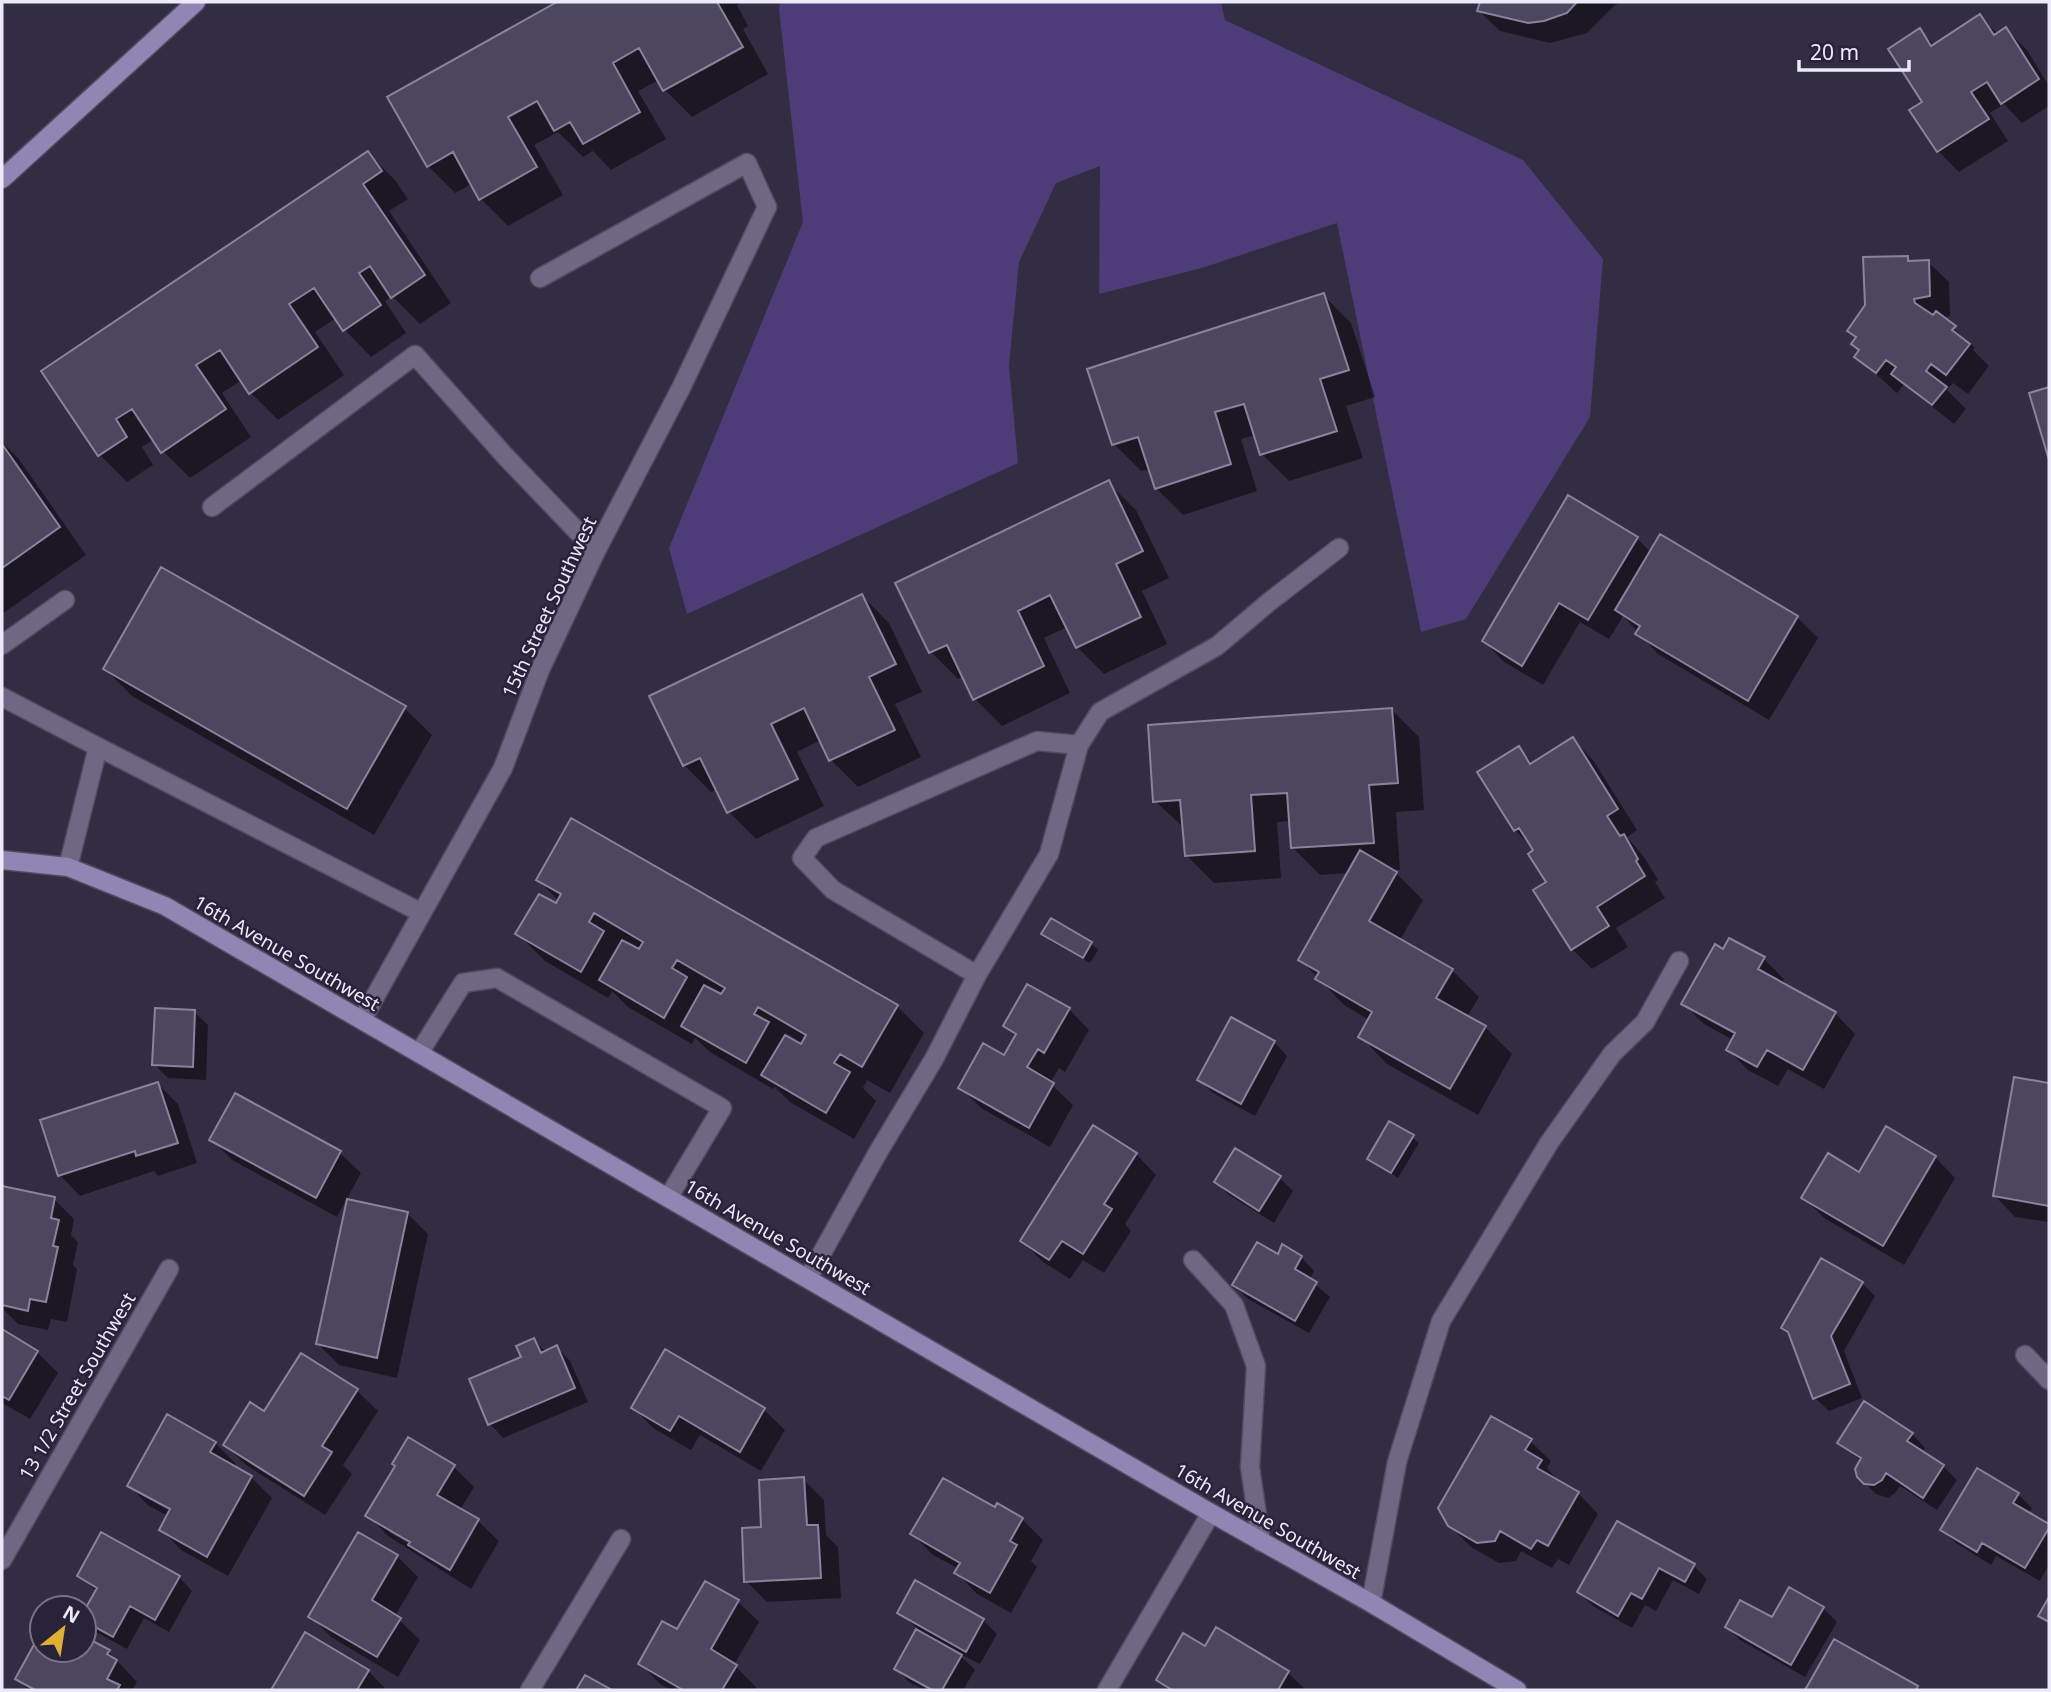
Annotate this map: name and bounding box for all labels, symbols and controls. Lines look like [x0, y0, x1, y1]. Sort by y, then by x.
scale bar [1799, 28, 1909, 72]
text: 20 m [1810, 38, 1859, 66]
street label: 15th Street Southwest [496, 512, 602, 702]
street label: 16th Avenue Southwest [189, 889, 385, 1017]
street label: 16th Avenue Southwest [680, 1173, 876, 1301]
street label: 13 1/2 Street Southwest [13, 1287, 141, 1484]
street label: 16th Avenue Southwest [1170, 1457, 1366, 1585]
north arrow [28, 1594, 98, 1664]
text: N [58, 1599, 85, 1629]

